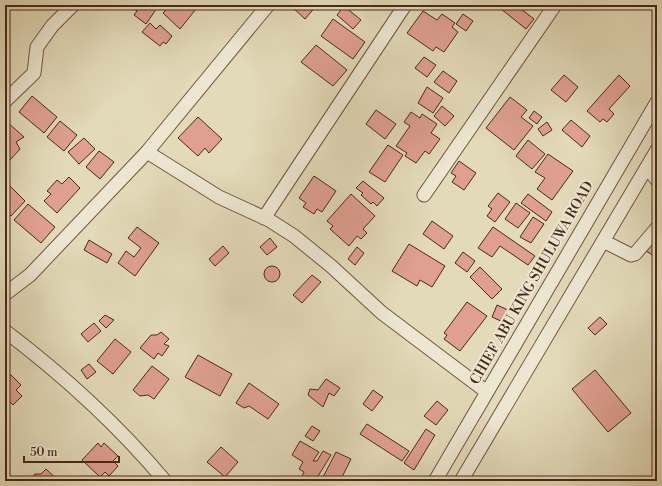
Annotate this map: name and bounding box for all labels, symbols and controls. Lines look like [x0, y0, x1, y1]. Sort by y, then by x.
street label: CHIEF ABU KING SHULUWA ROAD [466, 178, 598, 388]
scale bar [24, 438, 119, 464]
text: 50 m [30, 445, 58, 460]

